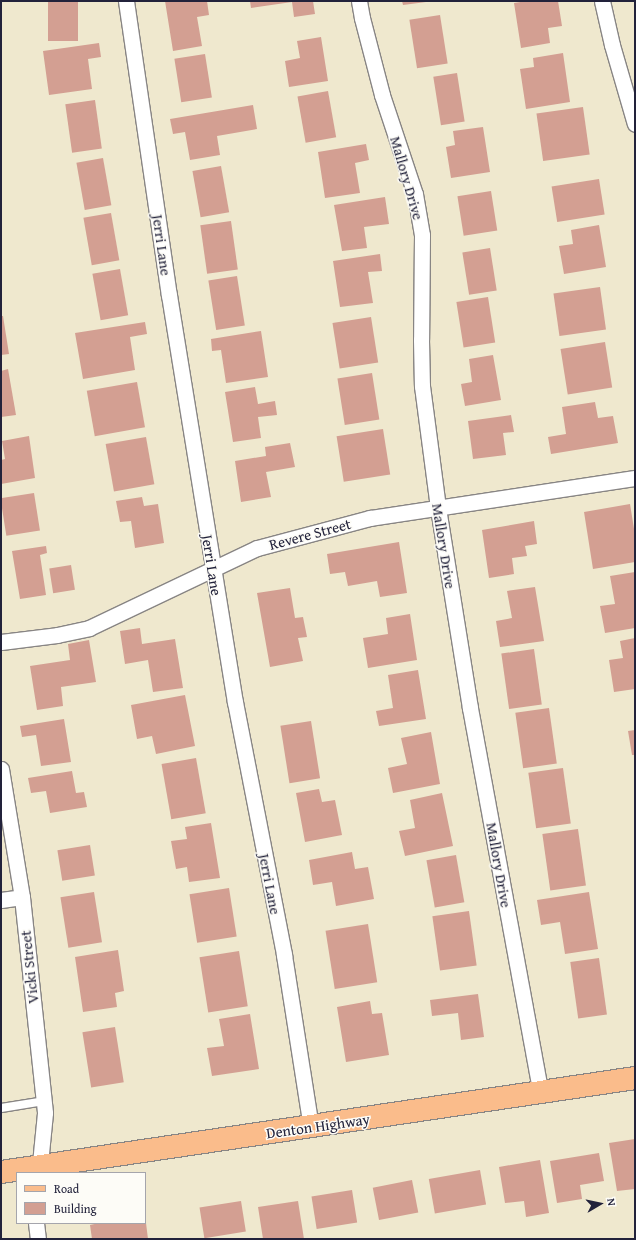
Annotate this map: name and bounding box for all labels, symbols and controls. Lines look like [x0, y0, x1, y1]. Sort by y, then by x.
street label: Mallory Drive [386, 134, 428, 222]
street label: Jerri Lane [149, 213, 175, 277]
street label: Mallory Drive [428, 502, 460, 590]
street label: Revere Street [267, 514, 353, 554]
street label: Jerri Lane [198, 533, 226, 597]
street label: Mallory Drive [483, 821, 515, 909]
street label: Jerri Lane [255, 852, 285, 916]
street label: Vicki Street [16, 929, 42, 1005]
street label: Denton Highway [265, 1110, 371, 1142]
legend [16, 1172, 146, 1224]
text: Road [54, 1180, 79, 1197]
north arrow [580, 1184, 620, 1224]
text: N [603, 1197, 620, 1207]
text: Building [54, 1200, 97, 1217]

